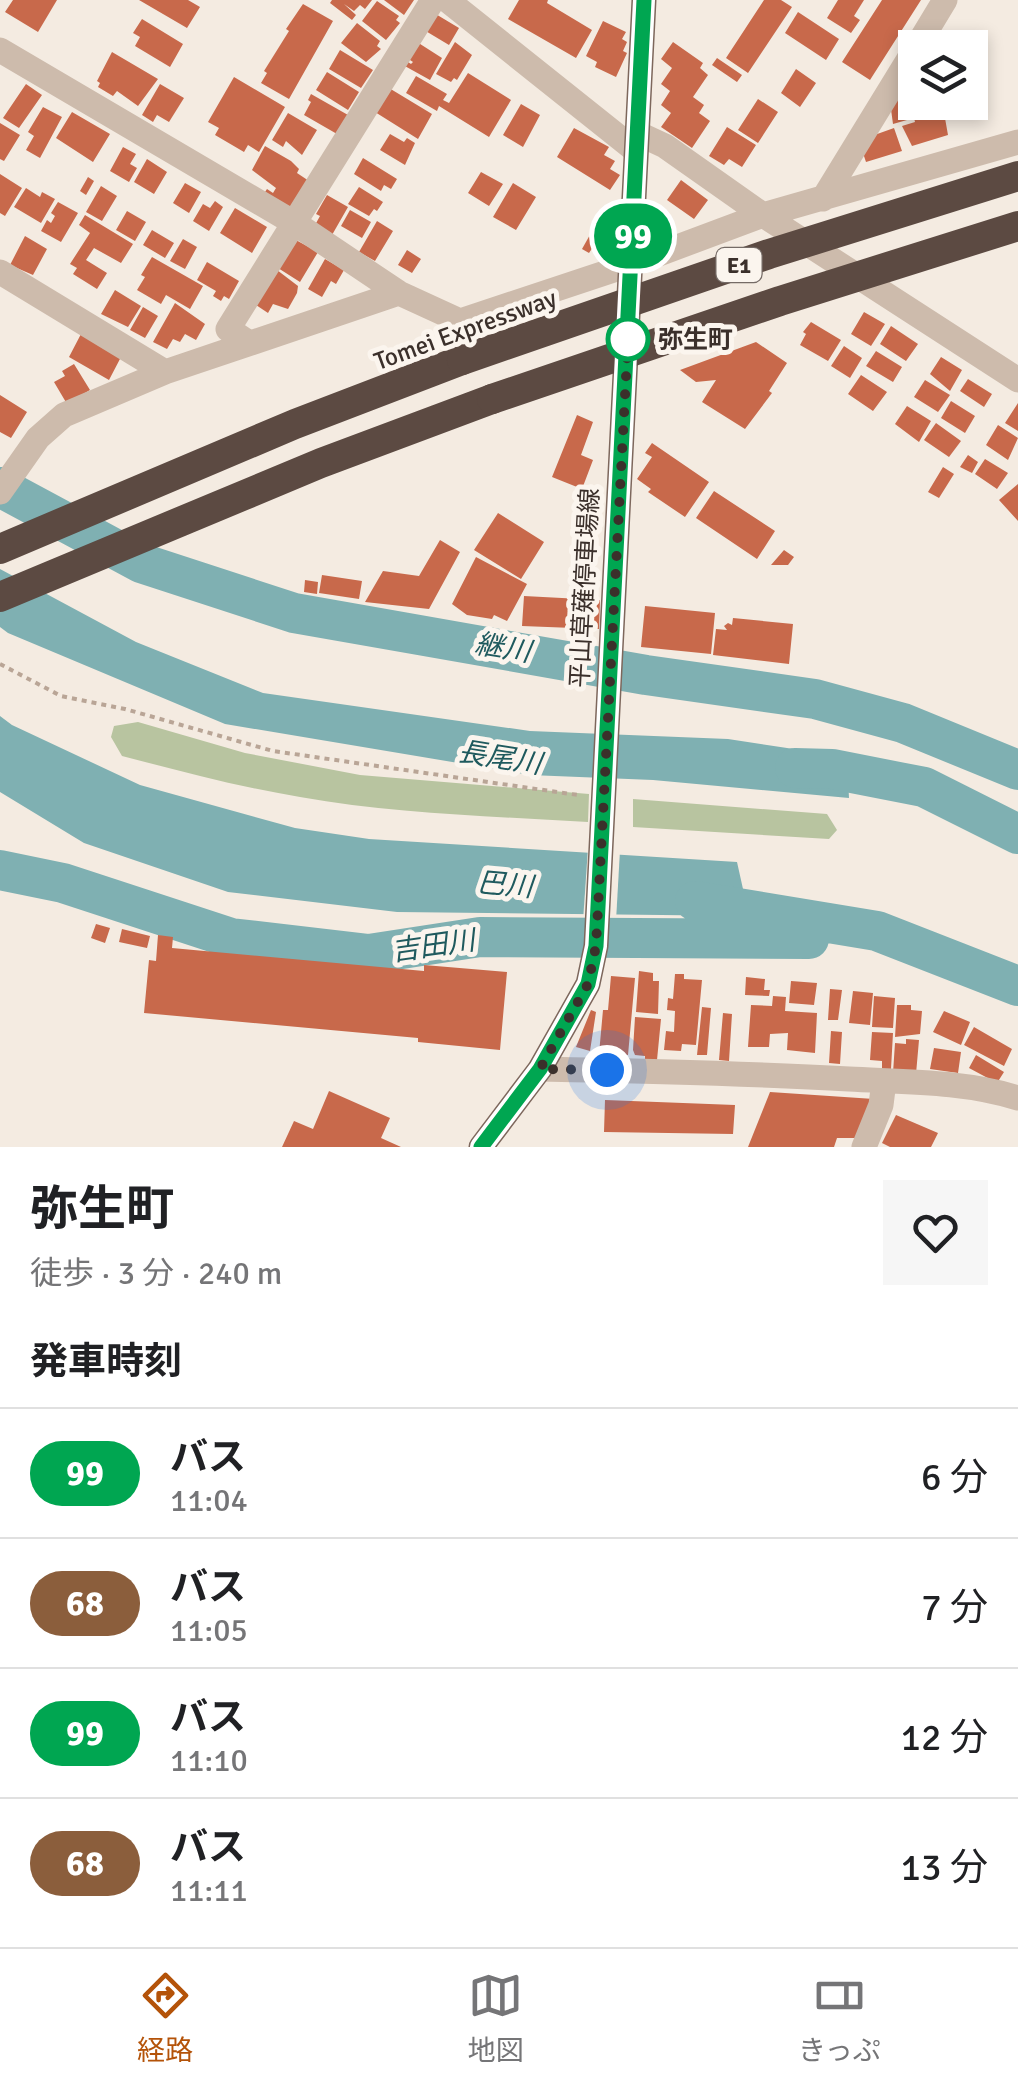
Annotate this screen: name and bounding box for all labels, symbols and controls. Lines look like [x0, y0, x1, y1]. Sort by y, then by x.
map controls [898, 30, 988, 120]
button: layers [898, 30, 988, 120]
line badge: 99 [588, 204, 678, 268]
text: 99 [614, 215, 652, 258]
road number: E1 [716, 248, 762, 282]
street label: Tomei Expressway [370, 282, 561, 377]
marker: 弥生町 [607, 318, 649, 360]
place label: 弥生町 [658, 324, 733, 355]
street label: 平山草薙停車場線 [564, 487, 605, 689]
water label: 継川 [473, 627, 536, 670]
water label: 長尾川 [456, 735, 547, 782]
water label: 巴川 [476, 866, 537, 905]
water label: 吉田川 [389, 923, 480, 969]
your location [582, 1045, 632, 1095]
text: 弥生町 [30, 1180, 174, 1239]
button: heart [883, 1180, 988, 1285]
text: 徒歩 · 3 分 · 240 m [30, 1254, 282, 1293]
text: 発車時刻 [30, 1338, 182, 1385]
text: バス [170, 1434, 246, 1481]
text: 99 [66, 1452, 104, 1495]
text: 6 分 [921, 1454, 988, 1501]
text: 11:04 [170, 1481, 248, 1520]
text: バス [170, 1564, 246, 1611]
text: 68 [66, 1582, 104, 1625]
text: 7 分 [921, 1584, 988, 1631]
text: 11:05 [170, 1611, 248, 1650]
text: バス [170, 1694, 246, 1741]
text: 99 [66, 1712, 104, 1755]
text: 12 分 [901, 1714, 988, 1761]
text: 11:10 [170, 1741, 248, 1780]
text: バス [170, 1824, 246, 1871]
text: 68 [66, 1842, 104, 1885]
text: 13 分 [901, 1844, 988, 1891]
text: 11:11 [170, 1871, 248, 1910]
tab: 経路 [137, 1968, 193, 2068]
tab: 地図 [468, 1968, 524, 2068]
tab: きっぷ [798, 1968, 881, 2068]

